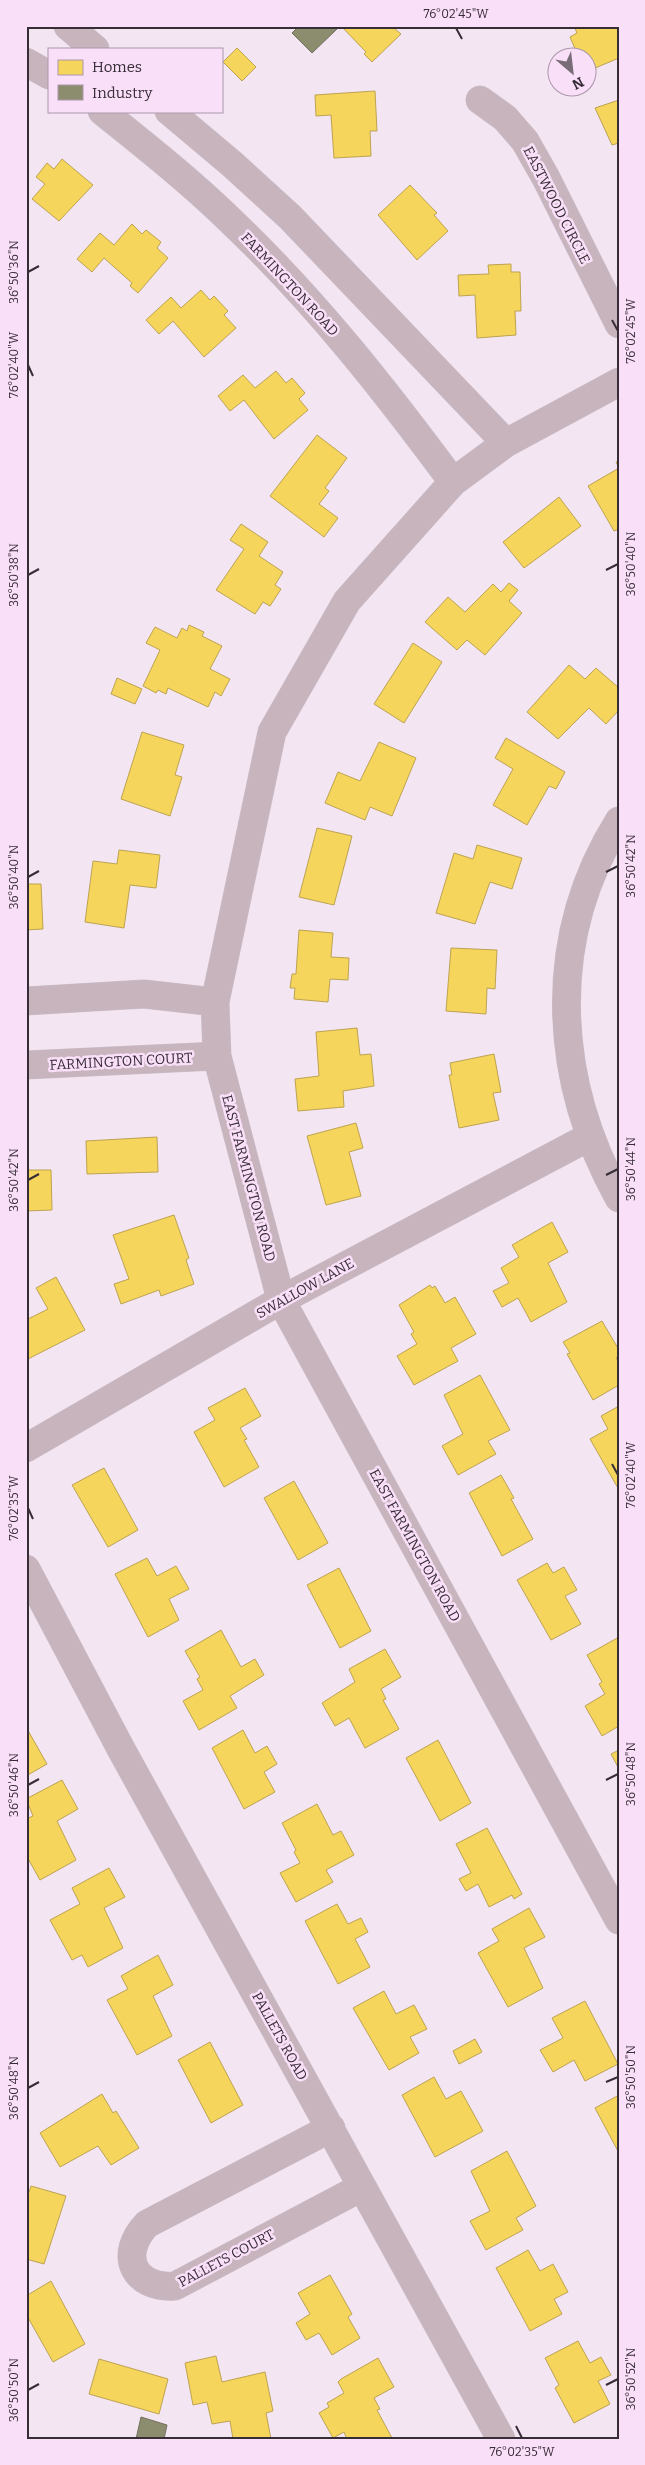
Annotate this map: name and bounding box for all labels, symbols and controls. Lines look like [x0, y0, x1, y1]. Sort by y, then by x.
text: 76°02'45"W [423, 7, 489, 21]
legend [48, 48, 222, 112]
north arrow [548, 48, 598, 98]
text: Homes [92, 58, 142, 76]
text: N [569, 73, 587, 93]
text: Industry [92, 84, 152, 102]
street label: EASTWOOD CIRCLE [520, 144, 594, 267]
street label: FARMINGTON ROAD [237, 229, 342, 340]
text: 36°50'36"N [7, 240, 21, 304]
text: 76°02'45"W [624, 298, 638, 364]
text: 76°02'40"W [7, 331, 21, 398]
text: 36°50'40"N [624, 531, 638, 596]
text: 36°50'38"N [7, 543, 21, 607]
text: 36°50'42"N [624, 834, 638, 898]
text: 36°50'40"N [7, 844, 21, 909]
street label: FARMINGTON COURT [49, 1049, 193, 1074]
street label: EAST FARMINGTON ROAD [218, 1093, 279, 1263]
text: 36°50'44"N [624, 1137, 638, 1201]
text: 36°50'42"N [7, 1148, 21, 1212]
street label: SWALLOW LANE [253, 1255, 357, 1322]
text: 76°02'40"W [624, 1441, 638, 1508]
street label: EAST FARMINGTON ROAD [365, 1466, 464, 1625]
text: 76°02'35"W [7, 1475, 21, 1541]
text: 36°50'48"N [624, 1742, 638, 1806]
text: 36°50'46"N [7, 1753, 21, 1817]
street label: PALLETS ROAD [248, 1989, 311, 2083]
text: 36°50'50"N [624, 2045, 638, 2109]
text: 36°50'48"N [7, 2056, 21, 2120]
street label: PALLETS COURT [175, 2226, 277, 2291]
text: 36°50'52"N [624, 2347, 638, 2410]
text: 36°50'50"N [7, 2358, 21, 2422]
text: 76°02'35"W [489, 2445, 555, 2459]

